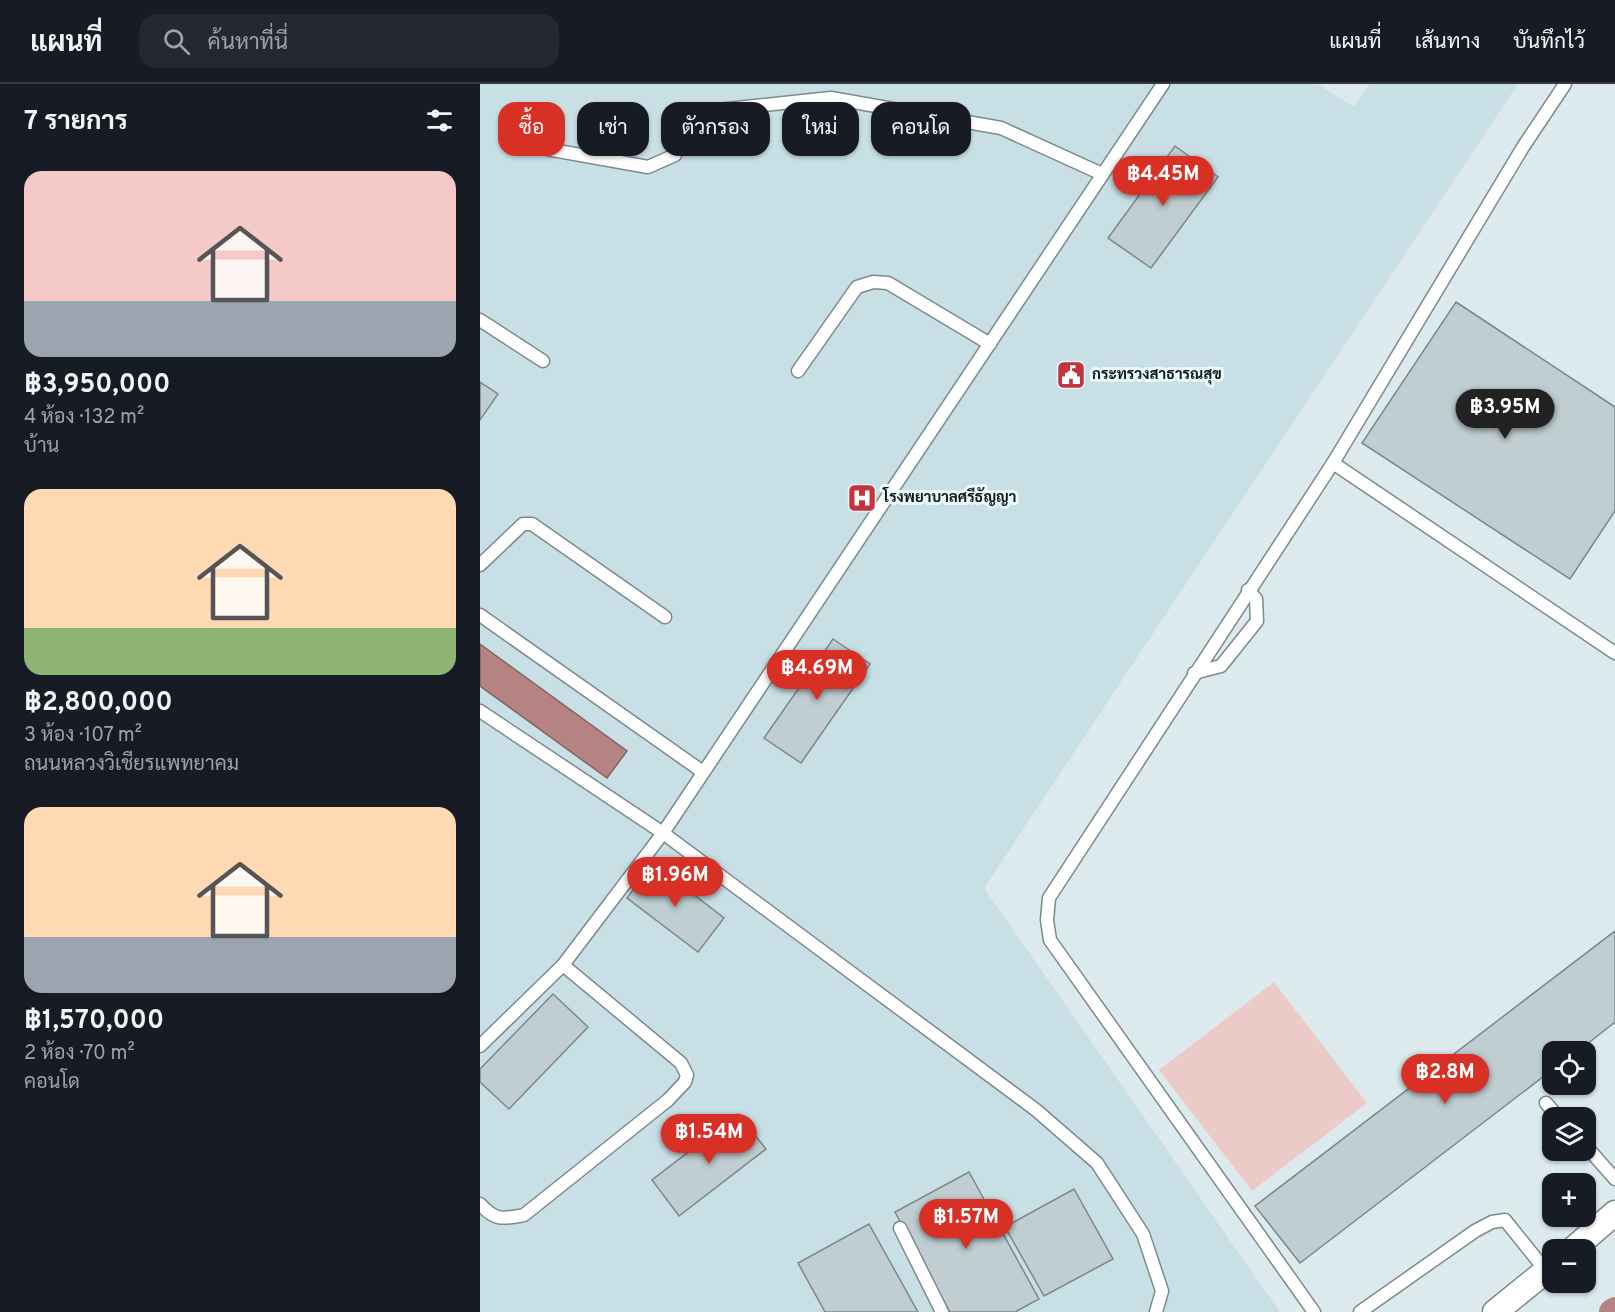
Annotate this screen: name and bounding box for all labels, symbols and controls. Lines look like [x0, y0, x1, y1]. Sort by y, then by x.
search box [139, 14, 559, 68]
icon: search [160, 25, 193, 58]
text: แผนที่ [30, 26, 103, 62]
text: แผนที่ [1329, 29, 1382, 56]
text: เส้นทาง [1415, 29, 1480, 56]
text: บันทึกไว้ [1513, 29, 1585, 56]
text: ค้นหาที่นี่ [208, 30, 288, 57]
chip: ซื้อ [498, 102, 565, 156]
chip: เช่า [577, 102, 649, 156]
chip: ตัวกรอง [661, 102, 770, 156]
chip: ใหม่ [782, 102, 859, 156]
chip: คอนโด [871, 102, 971, 156]
icon: filters [423, 104, 456, 137]
text: 7 รายการ [24, 106, 128, 139]
pin: ฿4.45M [1114, 156, 1212, 207]
text: ฿4.45M [1127, 162, 1199, 188]
icon: home [186, 210, 294, 318]
public building icon: กระทรวงสาธารณสุข [1055, 359, 1087, 391]
place label: กระทรวงสาธารณสุข [1092, 366, 1222, 385]
text: ฿3,950,000 [24, 369, 170, 402]
pin: ฿3.95M [1456, 389, 1554, 440]
text: ฿3.95M [1470, 395, 1540, 421]
text: 4 ห้อง · 132 m² [24, 405, 144, 431]
text: บ้าน [24, 434, 59, 460]
hospital icon: โรงพยาบาลศรีธัญญา [846, 482, 878, 514]
place label: โรงพยาบาลศรีธัญญา [882, 486, 1017, 508]
icon: home [186, 528, 294, 636]
pin: ฿4.69M [768, 650, 866, 701]
text: ฿4.69M [781, 656, 853, 682]
text: ฿2,800,000 [24, 687, 173, 720]
text: 3 ห้อง · 107 m² [24, 723, 142, 749]
text: ถนนหลวงวิเชียรแพทยาคม [24, 752, 239, 778]
icon: home [186, 846, 294, 954]
pin: ฿1.96M [626, 857, 724, 908]
text: ฿1.96M [641, 863, 709, 889]
text: ฿1,570,000 [24, 1005, 164, 1038]
text: 2 ห้อง · 70 m² [24, 1041, 135, 1067]
map controls [1542, 1041, 1596, 1293]
button: locate [1542, 1041, 1596, 1095]
pin: ฿2.8M [1403, 1054, 1487, 1105]
text: ฿2.8M [1415, 1060, 1475, 1086]
text: คอนโด [24, 1070, 80, 1096]
button: layers [1542, 1107, 1596, 1161]
pin: ฿1.54M [660, 1114, 758, 1165]
text: ฿1.54M [675, 1120, 743, 1146]
button: + [1542, 1173, 1596, 1227]
pin: ฿1.57M [917, 1199, 1015, 1250]
text: ฿1.57M [933, 1205, 999, 1231]
button: − [1542, 1239, 1596, 1293]

